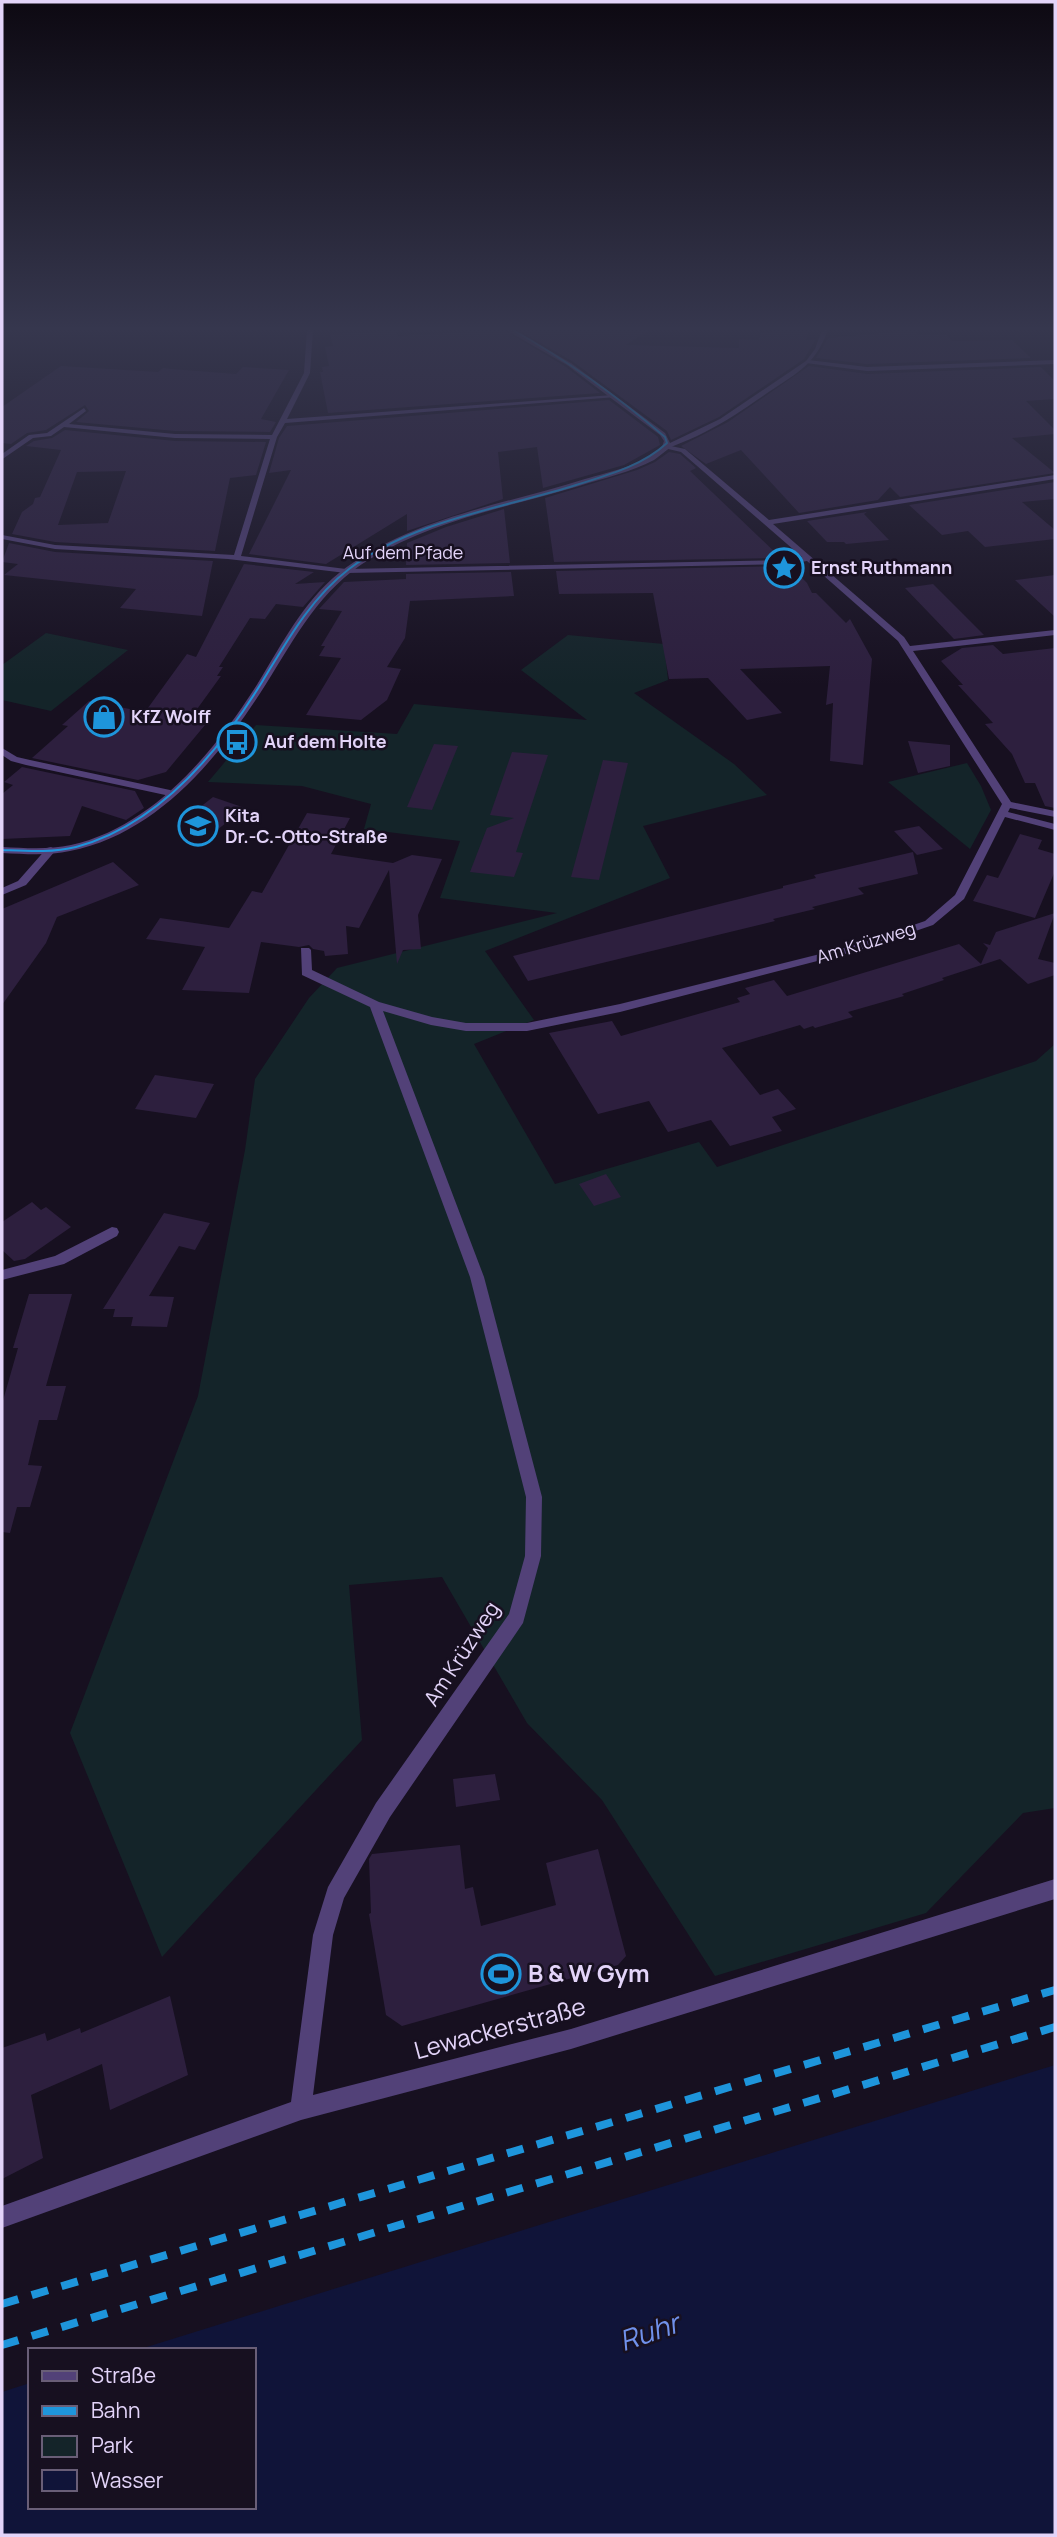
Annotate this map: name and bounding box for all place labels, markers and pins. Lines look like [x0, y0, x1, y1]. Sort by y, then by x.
place icon: Ernst Ruthmann [763, 547, 805, 589]
place label: Ernst Ruthmann [811, 555, 952, 579]
shop icon: KfZ Wolff [83, 696, 125, 738]
place label: KfZ Wolff [131, 704, 211, 728]
bus stop icon: Auf dem Holte [216, 721, 258, 763]
place label: Auf dem Holte [264, 729, 387, 753]
place label: Kita Dr.-C.-Otto-Straße [225, 803, 388, 848]
school or university icon: Kita Dr.-C.-Otto-Straße [177, 805, 219, 847]
sports icon: B & W Gym [480, 1953, 522, 1995]
place label: B & W Gym [528, 1956, 650, 1989]

